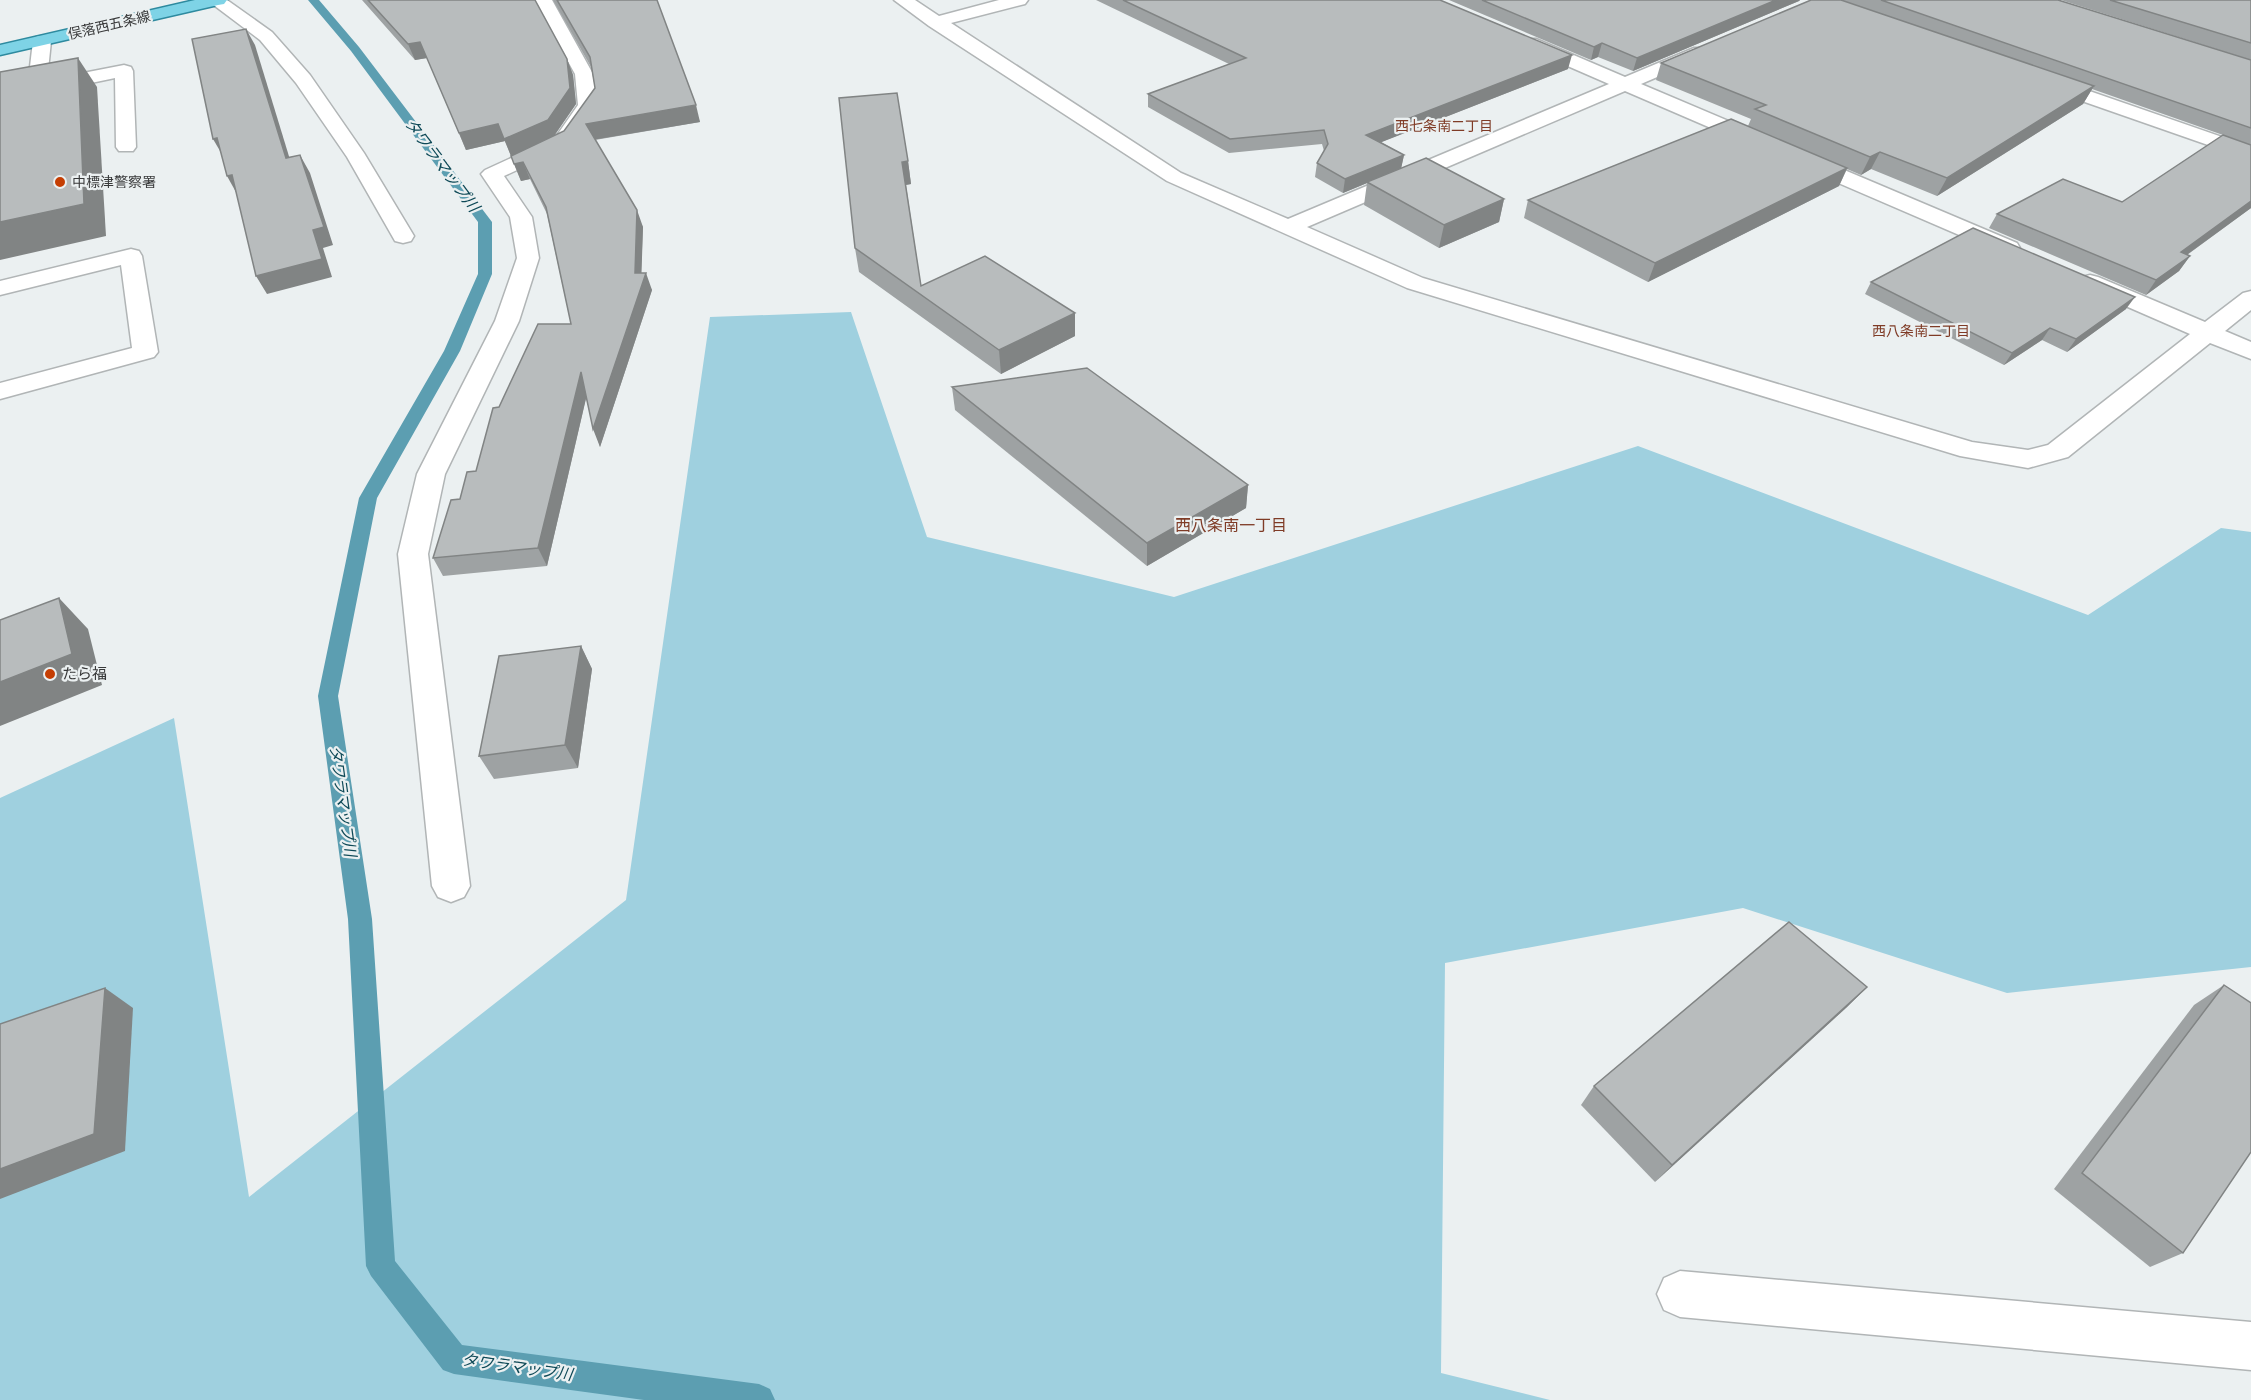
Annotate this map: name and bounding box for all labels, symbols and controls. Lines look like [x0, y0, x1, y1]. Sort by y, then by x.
street label: 俣落西五条線 [66, 8, 152, 42]
water label: タワラマップ川 [401, 115, 484, 217]
district label: 西七条南二丁目 [1395, 118, 1493, 134]
place label: 中標津警察署 [72, 174, 156, 190]
marker: 中標津警察署 [53, 175, 67, 189]
district label: 西八条南二丁目 [1872, 323, 1970, 339]
district label: 西八条南一丁目 [1175, 516, 1287, 535]
place label: たら福 [62, 665, 107, 683]
marker: たら福 [43, 667, 57, 681]
water label: タワラマップ川 [326, 744, 360, 860]
water label: タワラマップ川 [460, 1350, 576, 1384]

